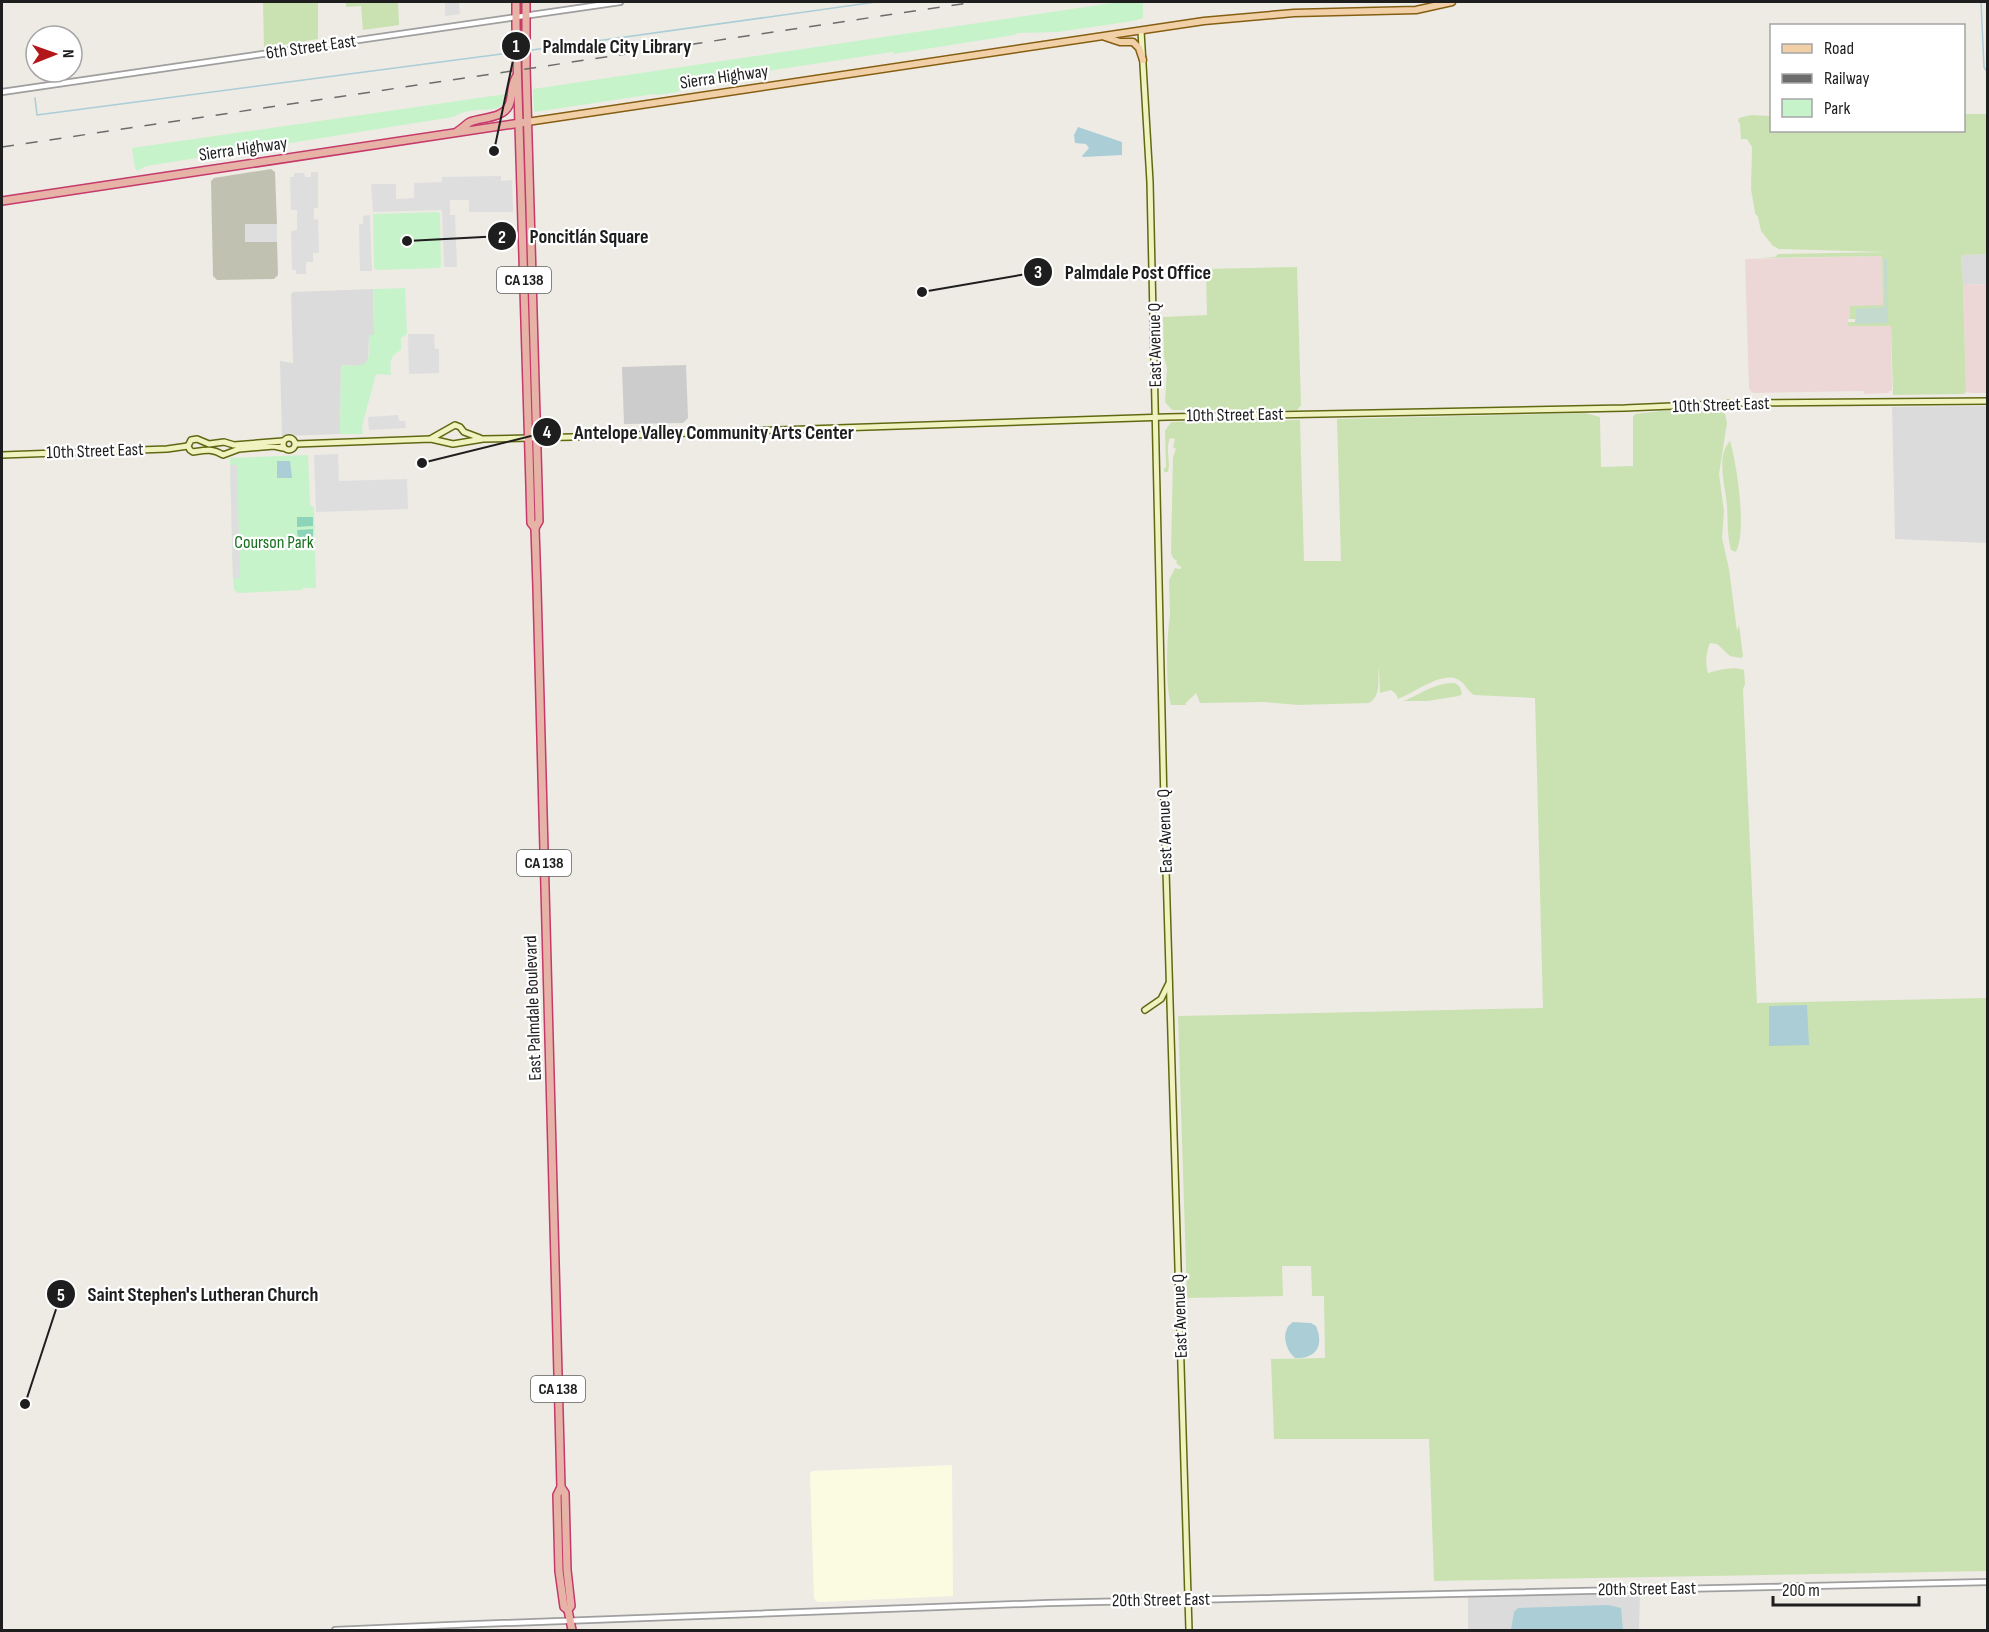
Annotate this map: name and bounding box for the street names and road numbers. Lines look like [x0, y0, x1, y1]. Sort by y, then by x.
street label: 6th Street East [265, 30, 358, 64]
street label: Sierra Highway [678, 60, 770, 94]
street label: Sierra Highway [197, 132, 289, 166]
road number: CA 138 [497, 267, 551, 293]
street label: East Avenue Q [1144, 303, 1166, 387]
street label: 10th Street East [1672, 393, 1770, 417]
street label: 10th Street East [1186, 404, 1284, 426]
street label: 10th Street East [46, 439, 144, 463]
street label: East Avenue Q [1153, 788, 1177, 874]
road number: CA 138 [517, 850, 571, 876]
street label: East Palmdale Boulevard [520, 935, 546, 1081]
street label: East Avenue Q [1168, 1273, 1192, 1359]
road number: CA 138 [531, 1376, 585, 1402]
street label: 20th Street East [1598, 1578, 1697, 1600]
street label: 20th Street East [1112, 1589, 1211, 1611]

